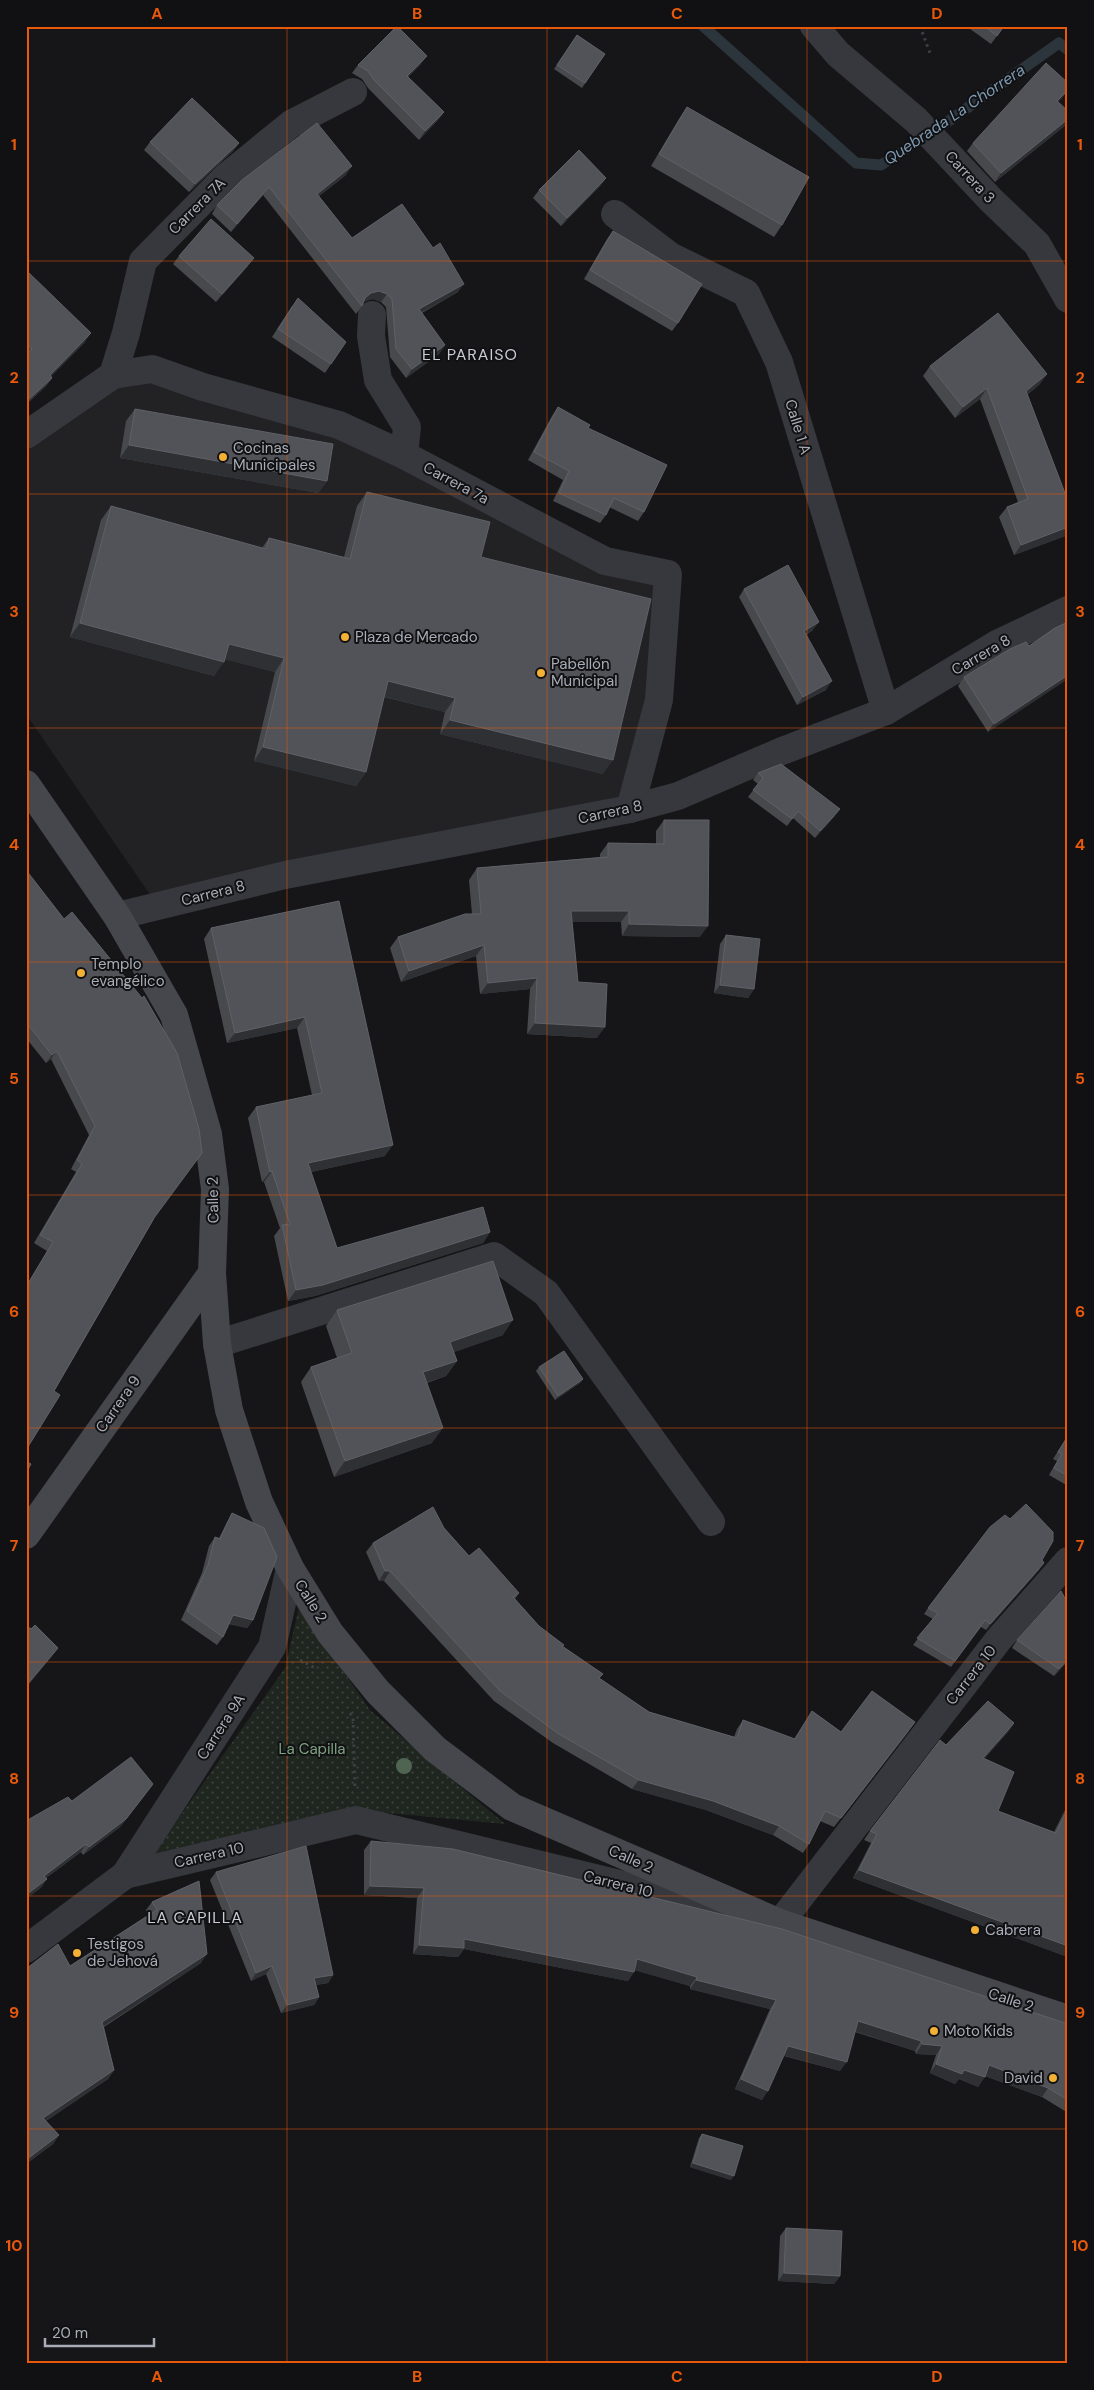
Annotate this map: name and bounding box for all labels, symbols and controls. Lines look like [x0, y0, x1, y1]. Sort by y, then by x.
text: A [151, 3, 163, 24]
text: B [412, 3, 422, 24]
text: C [671, 3, 683, 24]
text: D [931, 3, 943, 24]
water label: Quebrada La Chorrera [879, 59, 1029, 170]
text: 1 [11, 134, 17, 155]
text: 1 [1077, 134, 1083, 155]
street label: Carrera 3 [941, 146, 999, 208]
street label: Carrera 7A [164, 173, 230, 239]
district label: EL PARAISO [422, 344, 518, 365]
text: 2 [9, 367, 19, 388]
text: 2 [1075, 367, 1085, 388]
street label: Calle 1 A [780, 397, 816, 457]
place label: Cocinas Municipales [233, 438, 316, 475]
marker: Cocinas Municipales [217, 451, 229, 463]
street label: Carrera 7a [420, 457, 492, 509]
text: 3 [9, 601, 19, 622]
text: 3 [1075, 601, 1085, 622]
place label: Plaza de Mercado [355, 627, 478, 647]
street label: Carrera 8 [948, 630, 1014, 680]
marker: Plaza de Mercado [339, 631, 351, 643]
place label: Pabellón Municipal [551, 654, 618, 691]
marker: Pabellón Municipal [535, 667, 547, 679]
street label: Carrera 8 [576, 795, 644, 829]
text: 4 [9, 834, 19, 855]
text: 4 [1075, 834, 1085, 855]
street label: Carrera 8 [179, 875, 247, 911]
place label: Templo evangélico [91, 954, 165, 991]
marker: Templo evangélico [75, 967, 87, 979]
text: 5 [9, 1068, 19, 1089]
text: 5 [1075, 1068, 1085, 1089]
street label: Calle 2 [203, 1176, 223, 1224]
text: 6 [9, 1301, 19, 1322]
text: 6 [1075, 1301, 1085, 1322]
street label: Carrera 9 [91, 1371, 145, 1437]
text: 7 [10, 1535, 19, 1556]
text: 7 [1076, 1535, 1085, 1556]
street label: Calle 2 [290, 1576, 332, 1626]
street label: Carrera 10 [941, 1641, 1001, 1709]
street label: Carrera 9A [192, 1690, 250, 1764]
park label: La Capilla [279, 1739, 345, 1759]
text: 8 [9, 1768, 19, 1789]
text: 8 [1075, 1768, 1085, 1789]
street label: Carrera 10 [172, 1837, 246, 1873]
street label: Calle 2 [606, 1840, 656, 1878]
street label: Carrera 10 [581, 1866, 655, 1902]
district label: LA CAPILLA [147, 1907, 243, 1928]
place label: Cabrera [985, 1920, 1041, 1940]
marker: Cabrera [969, 1924, 981, 1936]
place label: Testigos de Jehová [87, 1934, 158, 1971]
marker: Testigos de Jehová [71, 1947, 83, 1959]
street label: Calle 2 [986, 1983, 1036, 2017]
text: 9 [9, 2002, 19, 2023]
text: 9 [1075, 2002, 1085, 2023]
place label: Moto Kids [944, 2021, 1013, 2041]
marker: Moto Kids [928, 2025, 940, 2037]
place label: David [1004, 2068, 1043, 2088]
marker: David [1047, 2072, 1059, 2084]
text: 10 [5, 2235, 23, 2256]
text: 10 [1071, 2235, 1089, 2256]
scale bar [45, 2315, 154, 2347]
text: 20 m [52, 2323, 88, 2343]
text: A [151, 2366, 163, 2387]
text: B [412, 2366, 422, 2387]
text: C [671, 2366, 683, 2387]
text: D [931, 2366, 943, 2387]

